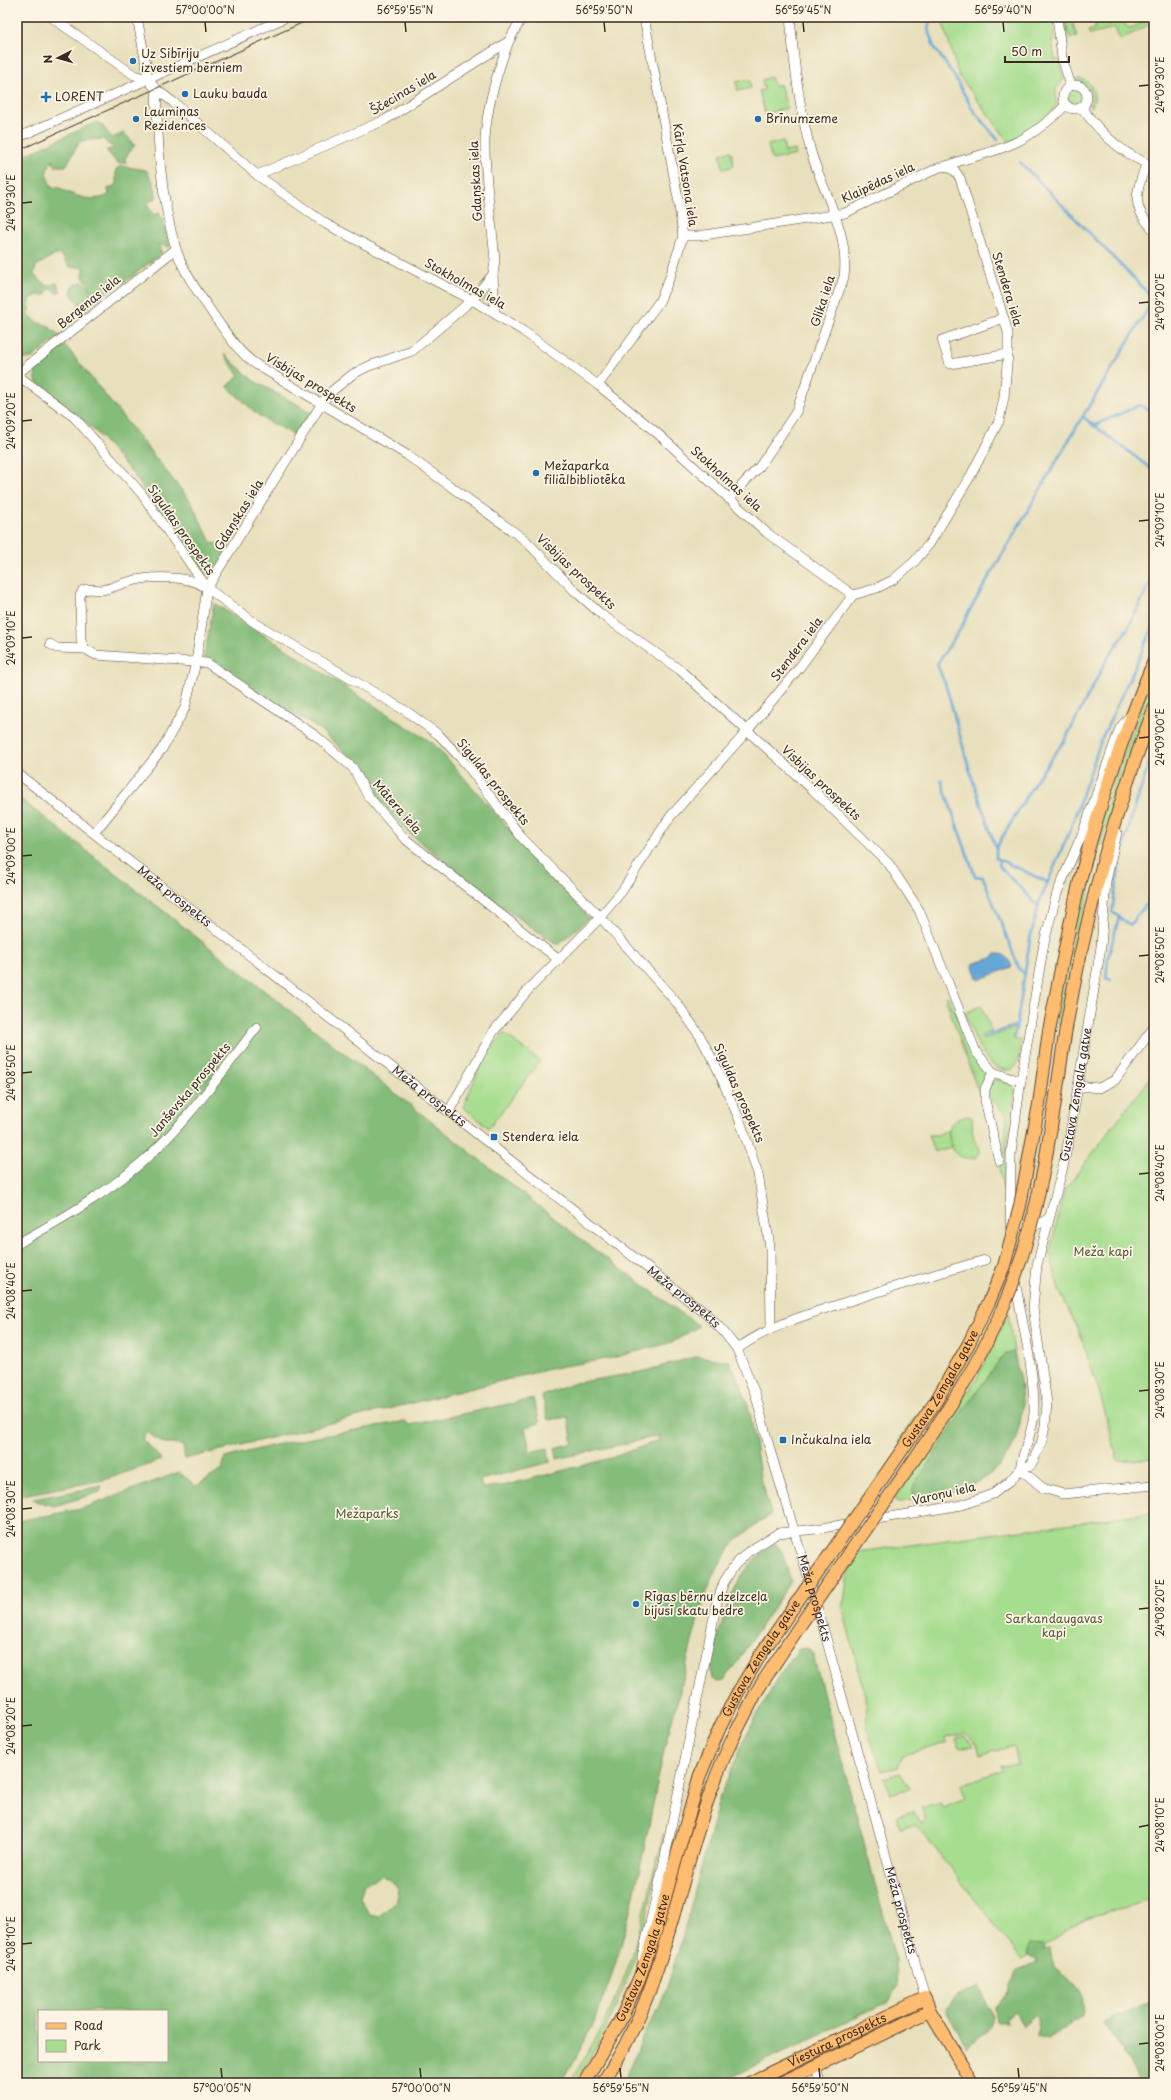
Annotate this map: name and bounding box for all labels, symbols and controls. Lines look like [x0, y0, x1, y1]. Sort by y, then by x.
text: 57°00'00"N [175, 2, 235, 17]
text: 56°59'55"N [377, 2, 434, 17]
text: 56°59'50"N [575, 2, 633, 17]
text: 56°59'45"N [775, 2, 832, 17]
text: 56°59'40"N [974, 2, 1032, 17]
north arrow [38, 38, 78, 78]
scale bar [1005, 38, 1069, 64]
text: 50 m [1011, 42, 1042, 60]
place label: Uz Sibīriju izvestiem bērniem [141, 44, 243, 76]
text: N [39, 54, 56, 64]
marker: Uz Sibīriju izvestiem bērniem [128, 56, 138, 66]
text: 24°09'30"E [1152, 56, 1167, 114]
street label: Ščecinas iela [366, 65, 439, 119]
place label: Lauku bauda [193, 84, 268, 102]
place label: LORENT [55, 87, 105, 105]
marker: Lauku bauda [180, 89, 190, 99]
marker: LORENT [40, 91, 52, 103]
place label: Laumiņas Rezidences [144, 102, 206, 134]
place label: Brīnumzeme [766, 109, 839, 127]
marker: Laumiņas Rezidences [131, 114, 141, 124]
marker: Brīnumzeme [753, 114, 763, 124]
street label: Kārļa Vatsona iela [669, 122, 703, 228]
street label: Gdaņskas iela [464, 140, 486, 222]
street label: Klaipēdas iela [838, 157, 918, 207]
text: 24°09'30"E [3, 174, 18, 232]
street label: Stendera iela [988, 249, 1028, 328]
street label: Stokholmas iela [422, 253, 510, 313]
street label: Bergenas iela [53, 270, 124, 332]
street label: Glika iela [805, 272, 839, 329]
text: 24°09'20"E [1152, 273, 1167, 331]
street label: Visbijas prospekts [263, 348, 361, 417]
text: 24°09'20"E [3, 392, 18, 450]
street label: Stokholmas iela [687, 441, 767, 516]
place label: Mežaparka filiālbibliotēka [544, 456, 626, 488]
marker: Mežaparka filiālbibliotēka [531, 468, 541, 478]
street label: Gdaņskas iela [209, 475, 267, 554]
street label: Siguldas prospekts [144, 480, 220, 579]
text: 24°09'10"E [1152, 492, 1167, 548]
street label: Visbijas prospekts [533, 530, 621, 613]
text: 24°09'10"E [3, 610, 18, 666]
street label: Stendera iela [766, 612, 827, 684]
text: 24°09'00"E [1152, 708, 1167, 766]
street label: Siguldas prospekts [453, 734, 535, 829]
street label: Visbijas prospekts [778, 741, 866, 824]
street label: Mātera iela [369, 775, 427, 838]
text: 24°09'00"E [3, 827, 18, 885]
street label: Meža prospekts [134, 861, 216, 931]
text: 24°08'50"E [1152, 926, 1167, 984]
street label: Gustava Zemgala gatve [1054, 1026, 1096, 1163]
street label: Janševska prospekts [144, 1038, 234, 1140]
street label: Siguldas prospekts [710, 1040, 770, 1145]
text: 24°08'50"E [3, 1044, 18, 1102]
street label: Meža prospekts [389, 1061, 471, 1131]
place label: Stendera iela [502, 1127, 579, 1145]
marker: Stendera iela [489, 1132, 499, 1142]
text: 24°08'40"E [1152, 1144, 1167, 1202]
park label: Meža kapi [1073, 1242, 1133, 1260]
street label: Meža prospekts [644, 1261, 725, 1332]
text: 24°08'40"E [3, 1262, 18, 1320]
street label: Gustava Zemgala gatve [896, 1326, 982, 1451]
text: 24°08'30"E [1152, 1361, 1167, 1419]
place label: Inčukalna iela [791, 1430, 872, 1448]
marker: Inčukalna iela [778, 1435, 788, 1445]
street label: Varoņu iela [910, 1477, 978, 1509]
text: 24°08'30"E [3, 1480, 18, 1538]
park label: Mežaparks [335, 1504, 399, 1522]
street label: Meža prospekts [794, 1552, 837, 1644]
text: 24°08'20"E [1152, 1579, 1167, 1637]
place label: Rīgas bērnu dzelzceļa bijusī skatu bedre [644, 1587, 768, 1619]
street label: Gustava Zemgala gatve [717, 1596, 804, 1720]
marker: Rīgas bērnu dzelzceļa bijusī skatu bedre [631, 1599, 641, 1609]
park label: Sarkandaugavas kapi [1005, 1609, 1103, 1641]
text: 24°08'20"E [3, 1697, 18, 1755]
text: 24°08'10"E [1152, 1797, 1167, 1853]
street label: Meža prospekts [881, 1864, 923, 1956]
street label: Gustava Zemgala gatve [611, 1891, 674, 2025]
text: 24°08'10"E [3, 1916, 18, 1972]
street label: Viestura prospekts [785, 2008, 889, 2071]
legend [38, 2010, 168, 2062]
text: 24°08'00"E [1152, 2014, 1167, 2072]
text: Road [74, 2016, 103, 2034]
text: Park [74, 2036, 101, 2054]
text: 57°00'05"N [193, 2080, 252, 2095]
text: 57°00'00"N [391, 2080, 451, 2095]
text: 56°59'55"N [593, 2080, 650, 2095]
text: 56°59'50"N [791, 2080, 849, 2095]
text: 56°59'45"N [991, 2080, 1048, 2095]

